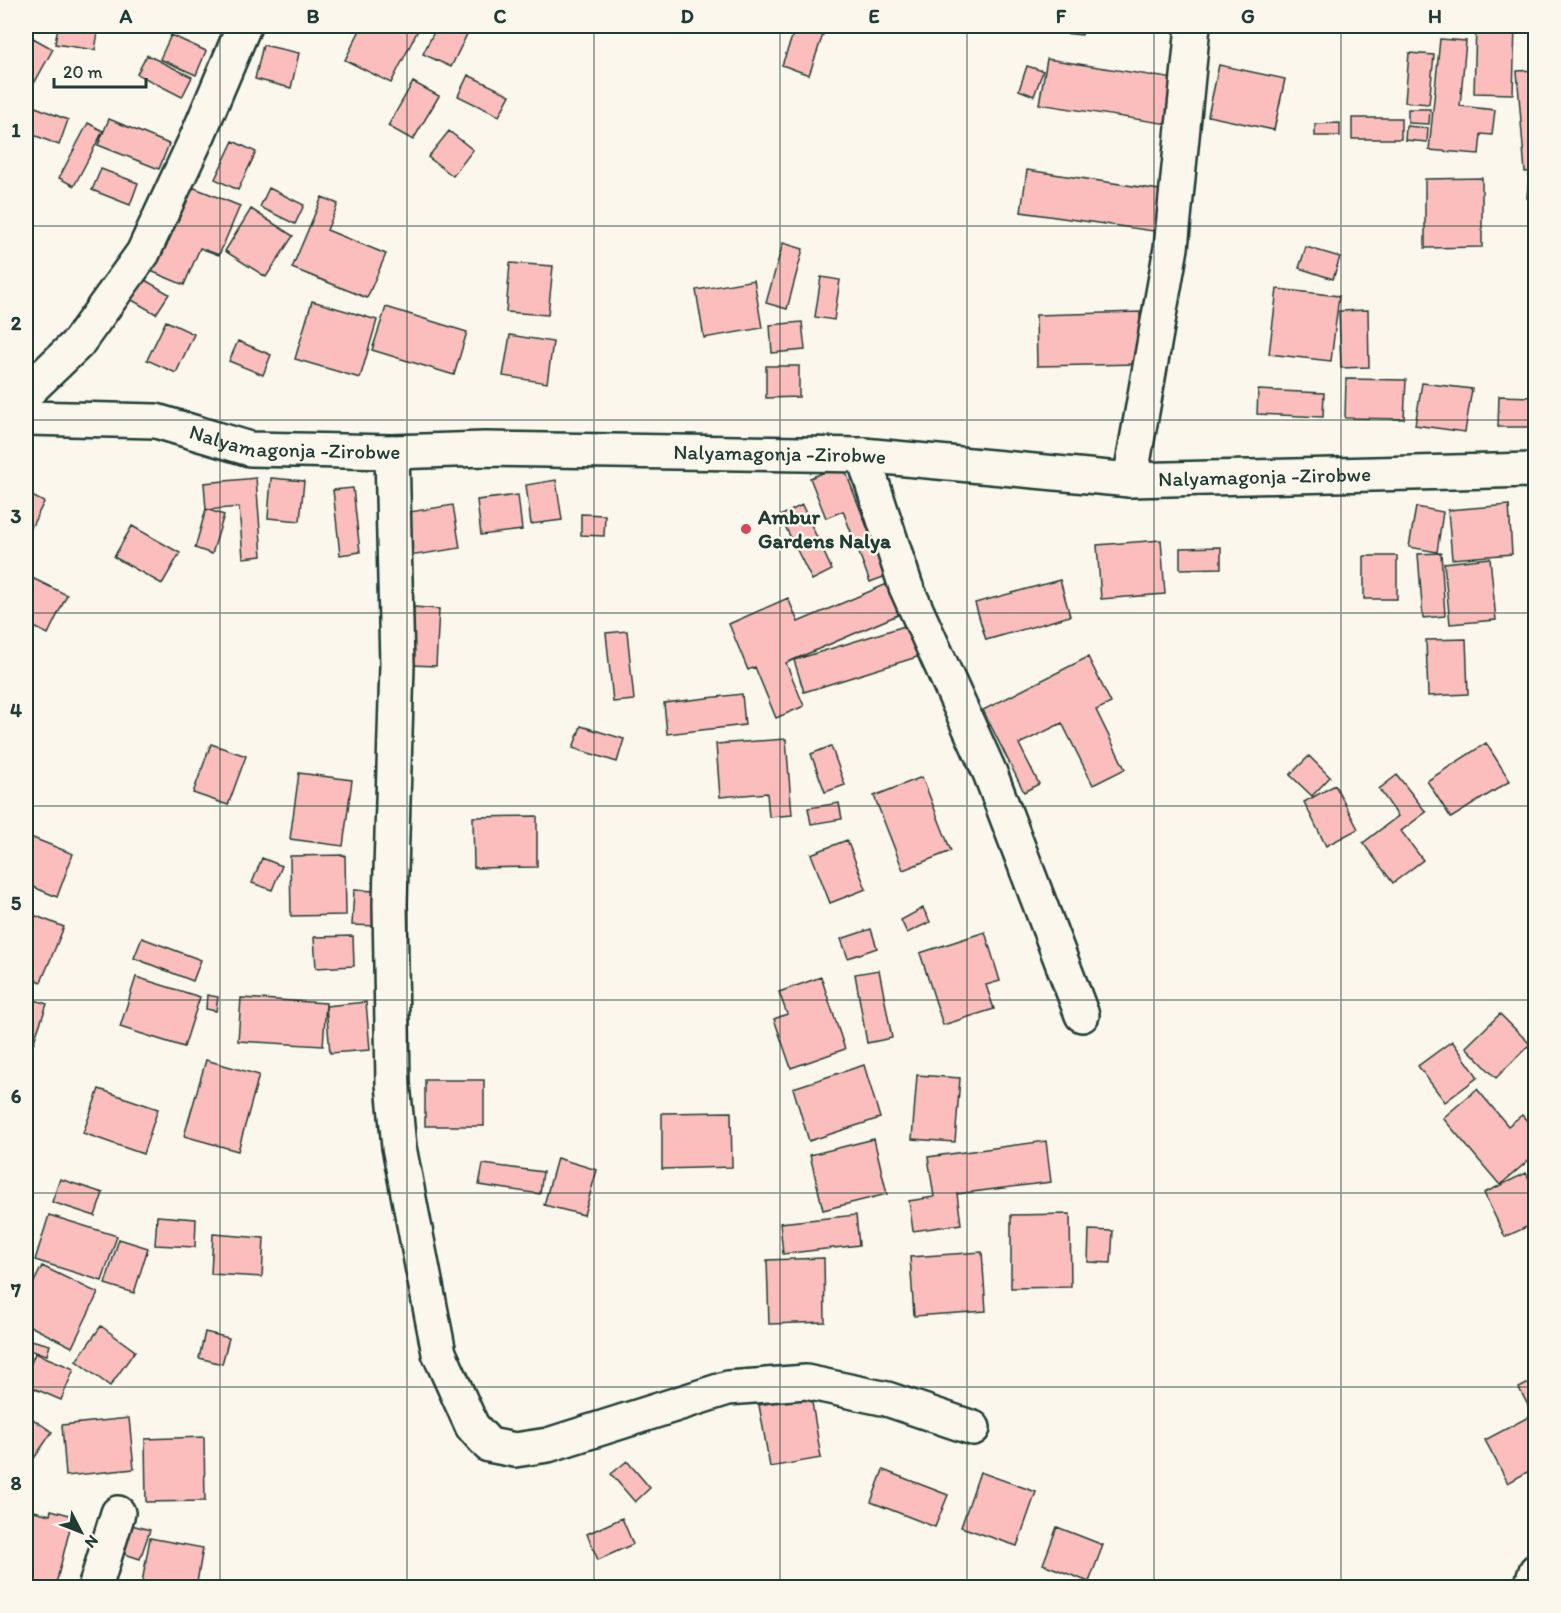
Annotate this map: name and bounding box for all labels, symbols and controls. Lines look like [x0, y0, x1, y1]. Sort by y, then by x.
text: A [119, 4, 133, 28]
text: B [307, 4, 320, 28]
text: C [494, 4, 507, 28]
text: D [680, 4, 694, 28]
text: E [868, 4, 880, 28]
text: F [1056, 4, 1067, 28]
text: G [1241, 4, 1255, 28]
text: H [1428, 4, 1442, 28]
scale bar [54, 51, 146, 89]
text: 20 m [63, 61, 103, 83]
text: 1 [11, 118, 21, 142]
text: 2 [11, 311, 22, 335]
street label: Nalyamagonja -Zirobwe [187, 419, 401, 464]
street label: Nalyamagonja -Zirobwe [673, 439, 887, 469]
street label: Nalyamagonja -Zirobwe [1158, 461, 1371, 491]
text: 3 [11, 504, 22, 528]
place label: Ambur Gardens Nalya [757, 504, 892, 554]
marker: Ambur Gardens Nalya [739, 522, 753, 536]
text: 4 [10, 698, 22, 722]
text: 5 [11, 891, 22, 915]
text: 6 [11, 1084, 22, 1108]
text: 7 [10, 1278, 21, 1302]
text: 8 [11, 1471, 22, 1495]
north arrow [51, 1502, 111, 1562]
text: N [81, 1531, 102, 1552]

